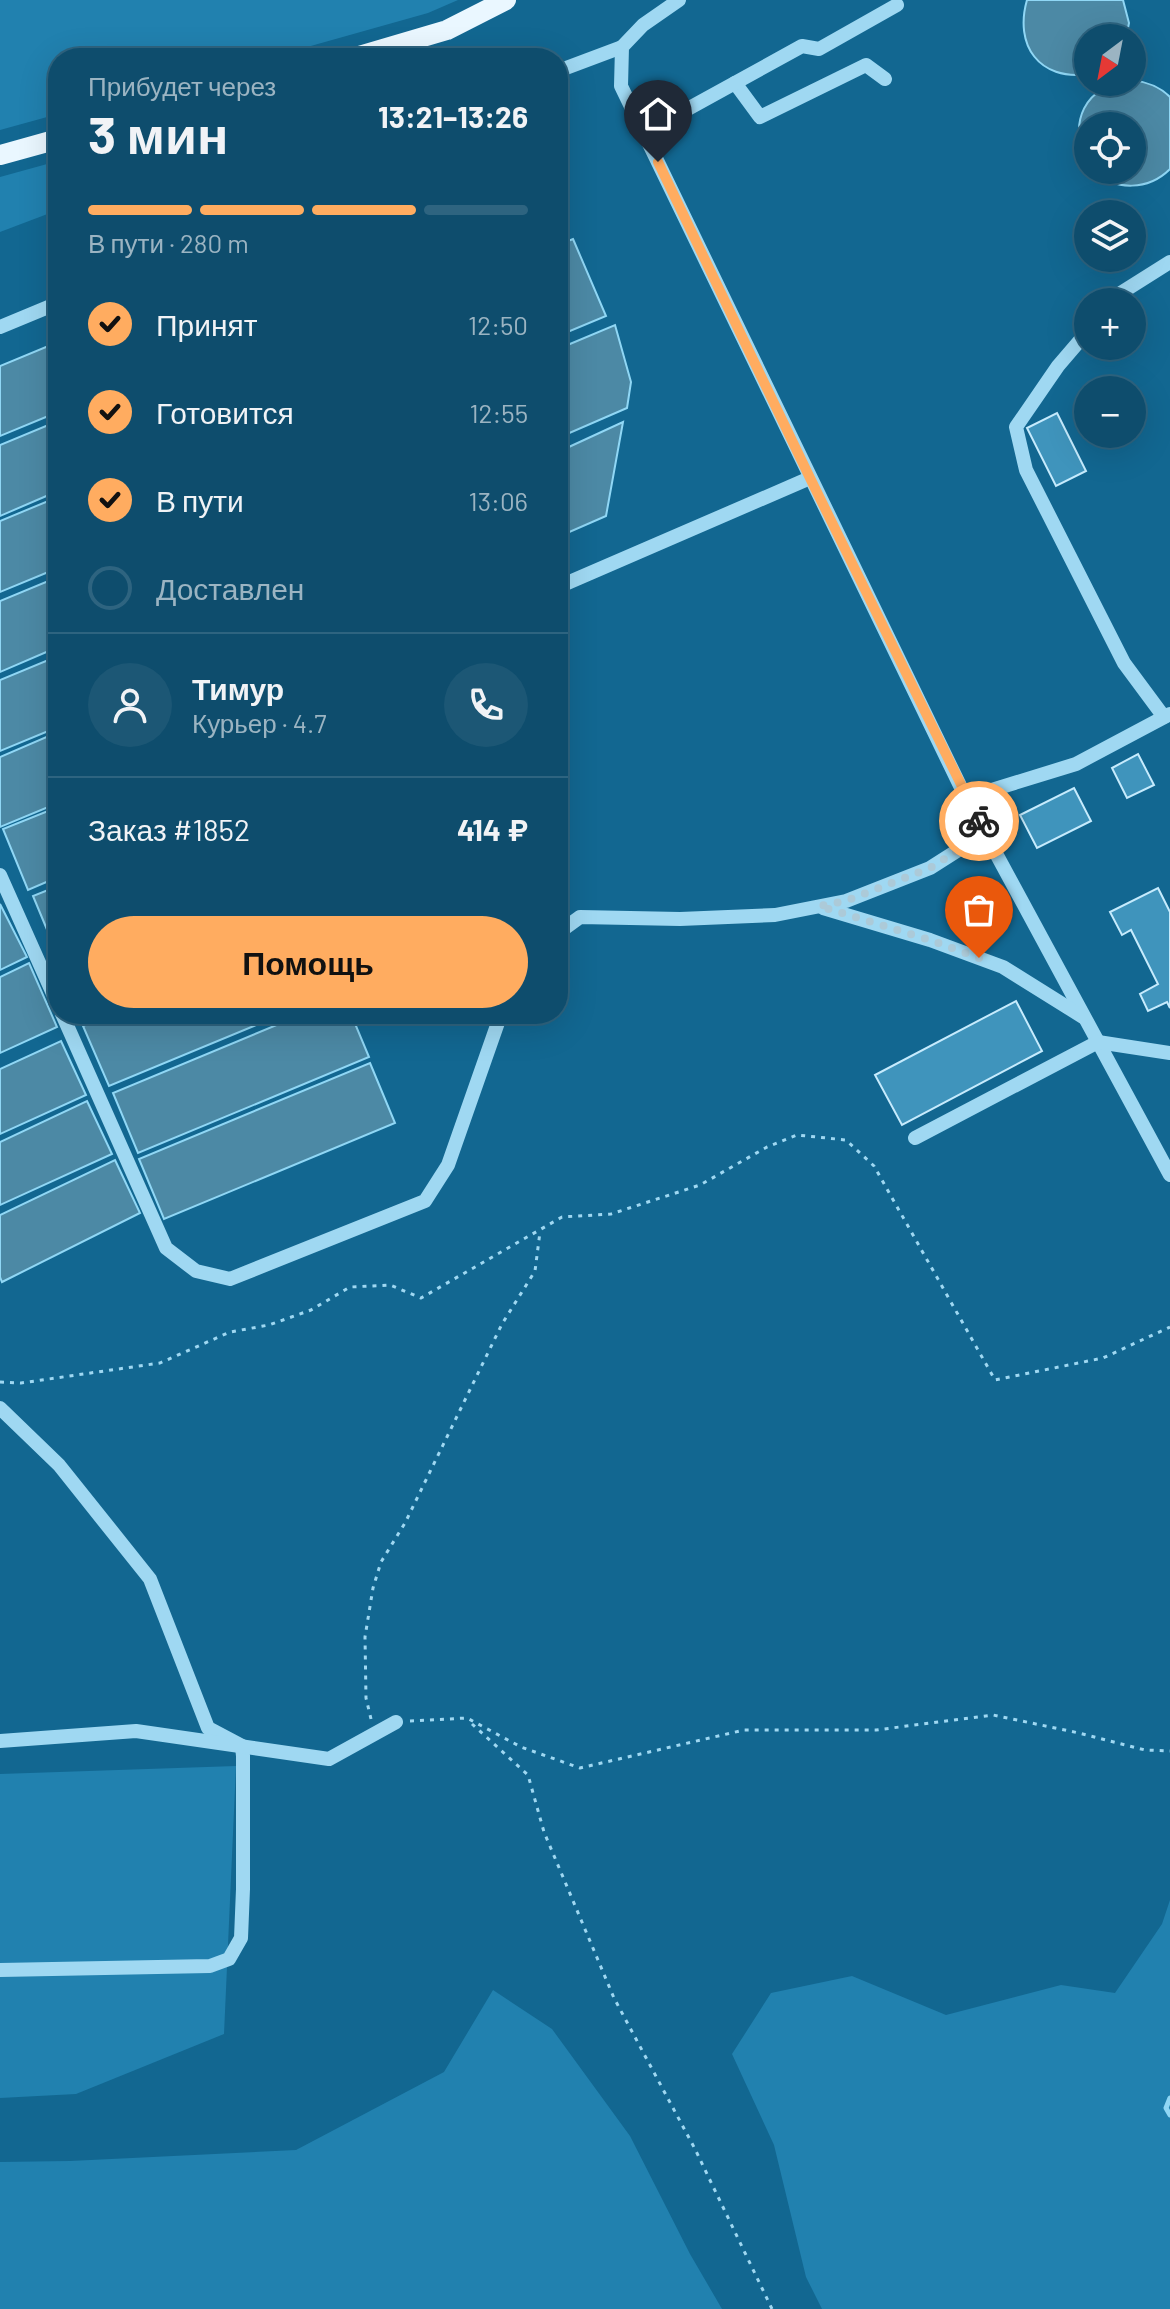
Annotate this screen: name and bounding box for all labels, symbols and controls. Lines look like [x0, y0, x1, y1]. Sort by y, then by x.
north arrow [1074, 24, 1146, 96]
map controls [1074, 24, 1146, 448]
text: Прибудет через [88, 70, 276, 101]
pin [624, 80, 692, 162]
icon: home [636, 92, 680, 136]
text: 13:21–13:26 [378, 98, 528, 134]
text: 3 мин [88, 102, 228, 164]
button: locate [1074, 112, 1146, 184]
button: layers [1074, 200, 1146, 272]
text: В пути · 280 m [88, 227, 249, 258]
button: + [1074, 288, 1146, 360]
icon: check [88, 302, 132, 346]
text: Принят [156, 306, 258, 342]
text: 12:50 [468, 309, 528, 340]
button: − [1074, 376, 1146, 448]
icon: check [88, 390, 132, 434]
text: Готовится [156, 394, 294, 430]
text: 12:55 [469, 397, 528, 428]
icon: check [88, 478, 132, 522]
text: В пути [156, 482, 244, 518]
text: 13:06 [469, 485, 528, 516]
text: Доставлен [156, 570, 304, 606]
button: person [88, 663, 172, 747]
button: phone [444, 663, 528, 747]
text: Тимур [192, 670, 284, 706]
text: Курьер · 4.7 [192, 707, 327, 738]
courier [939, 781, 1019, 861]
icon: bike [957, 799, 1001, 843]
text: Заказ #1852 [88, 811, 250, 847]
text: 414 ₽ [457, 811, 528, 847]
pin [945, 876, 1013, 958]
icon: bag [957, 888, 1001, 932]
button: Помощь [88, 916, 528, 1008]

